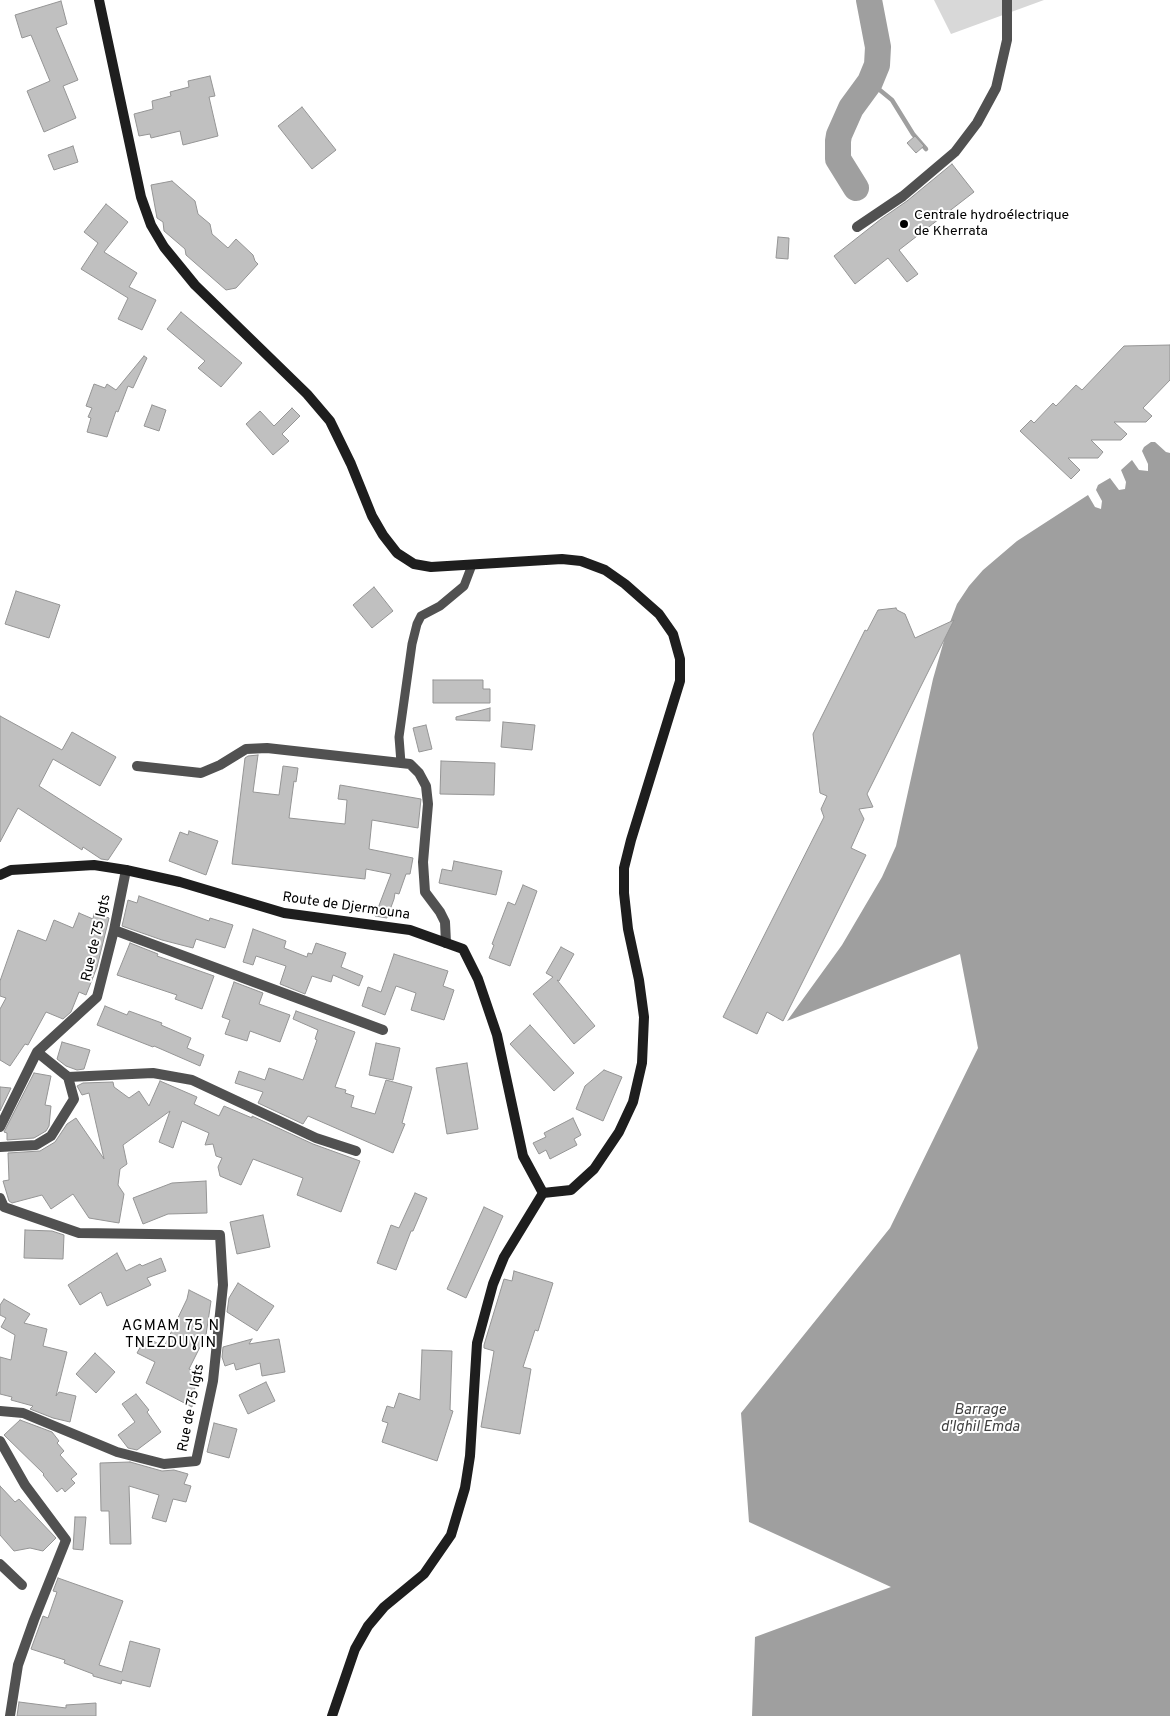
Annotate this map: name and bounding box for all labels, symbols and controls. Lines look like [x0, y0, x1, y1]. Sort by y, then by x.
place label: Centrale hydroélectrique de Kherrata [914, 208, 1069, 240]
marker: Centrale hydroélectrique de Kherrata [898, 218, 910, 230]
street label: Route de Djermouna [281, 890, 411, 924]
street label: Rue de 75 lgts [79, 893, 115, 983]
district label: AGMAM 75 N TNEZDUƔIN [121, 1318, 221, 1353]
street label: Rue de 75 lgts [175, 1363, 209, 1453]
water label: Barrage d'Ighil Emda [940, 1402, 1020, 1437]

